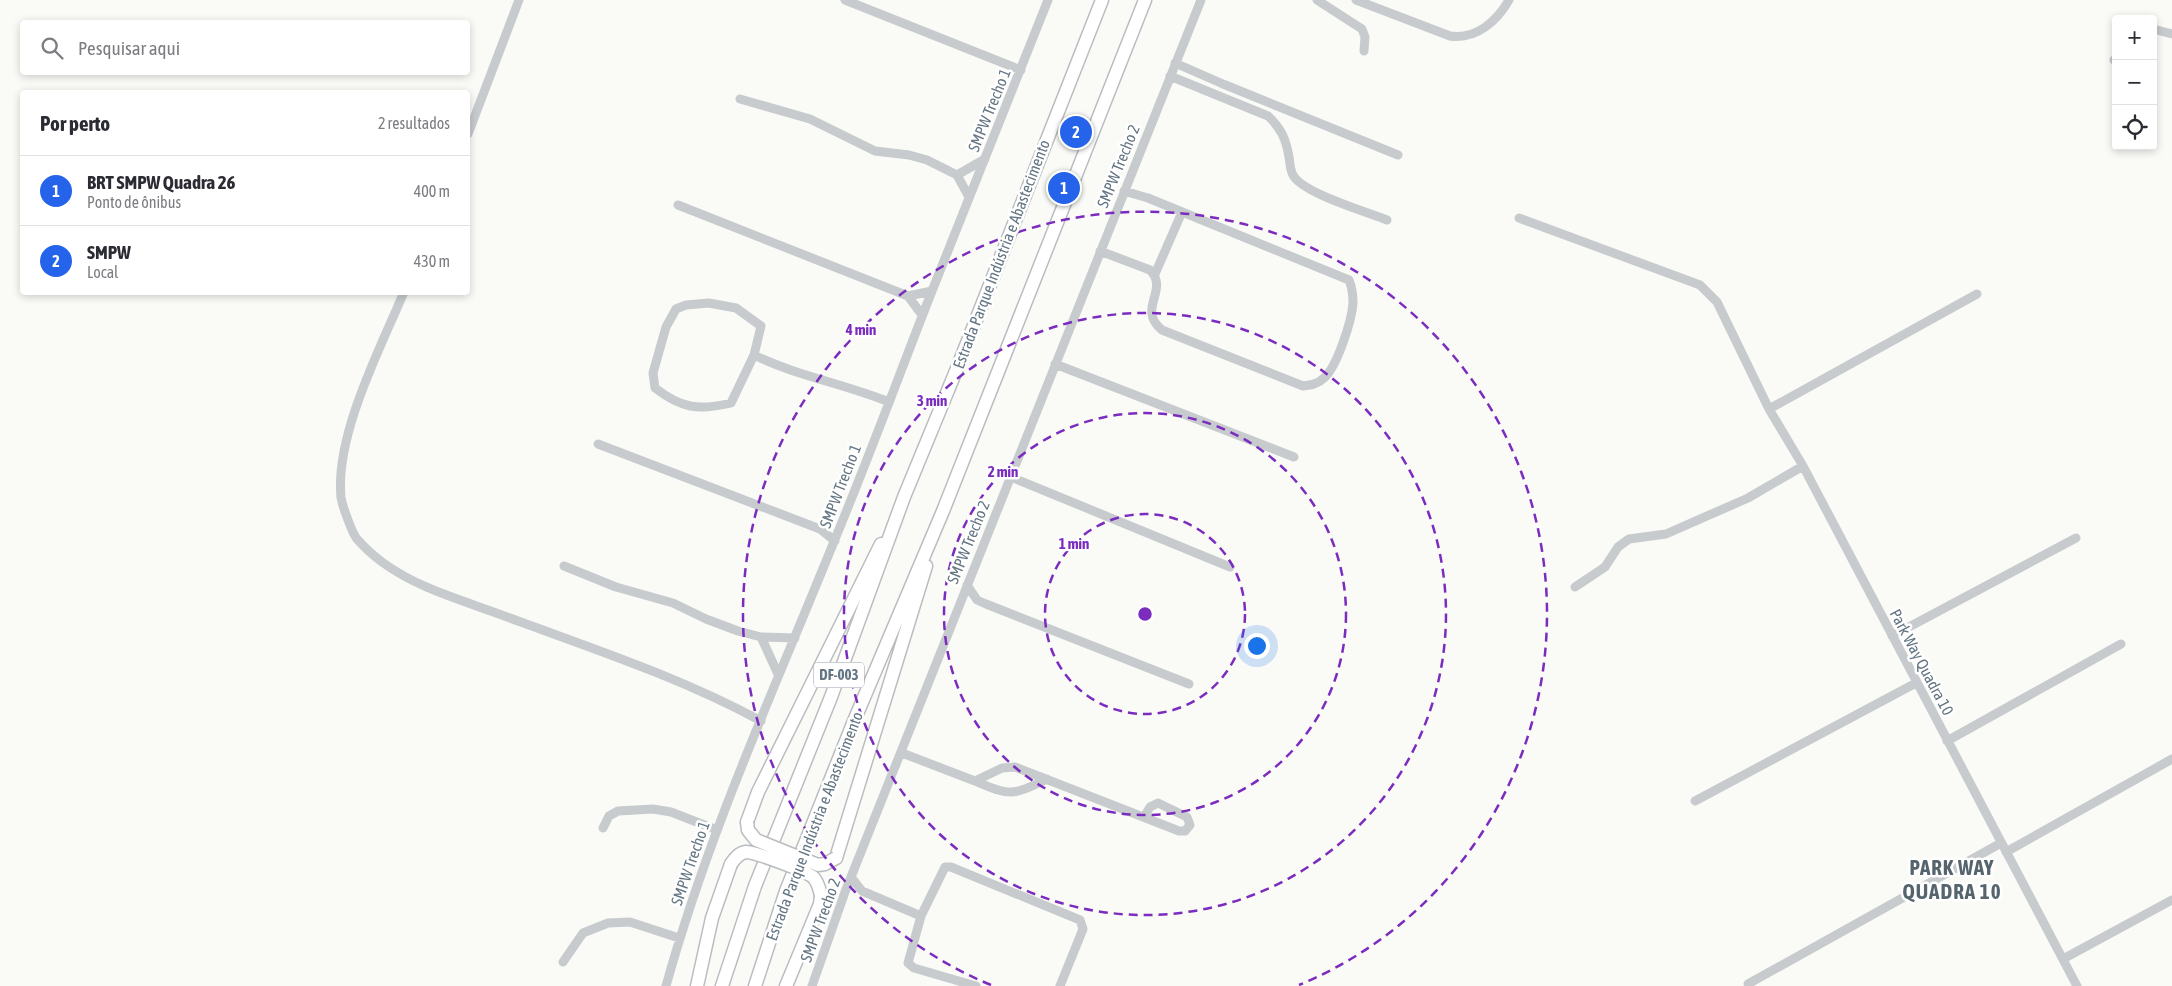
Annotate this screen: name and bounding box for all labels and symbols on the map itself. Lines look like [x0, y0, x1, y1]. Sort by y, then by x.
street label: SMPW Trecho 1 [964, 66, 1014, 154]
pin: 2 [1060, 113, 1092, 151]
street label: SMPW Trecho 2 [1093, 122, 1143, 210]
street label: Estrada Parque Indústria e Abastecimento [949, 137, 1054, 371]
pin: 1 [1048, 169, 1080, 207]
text: 4 min [845, 321, 876, 338]
text: 3 min [917, 392, 947, 409]
street label: SMPW Trecho 1 [816, 442, 864, 530]
text: 2 min [988, 463, 1018, 480]
street label: SMPW Trecho 2 [943, 498, 993, 586]
text: 1 min [1059, 535, 1089, 552]
centre of rings [1136, 605, 1154, 623]
street label: Park Way Quadra 10 [1886, 606, 1958, 719]
your location [1244, 633, 1270, 659]
road number: DF-003 [814, 662, 864, 688]
street label: Estrada Parque Indústria e Abastecimento [762, 709, 867, 943]
street label: SMPW Trecho 1 [667, 818, 713, 908]
district label: PARK WAY QUADRA 10 [1902, 855, 2002, 903]
street label: SMPW Trecho 2 [797, 876, 843, 964]

